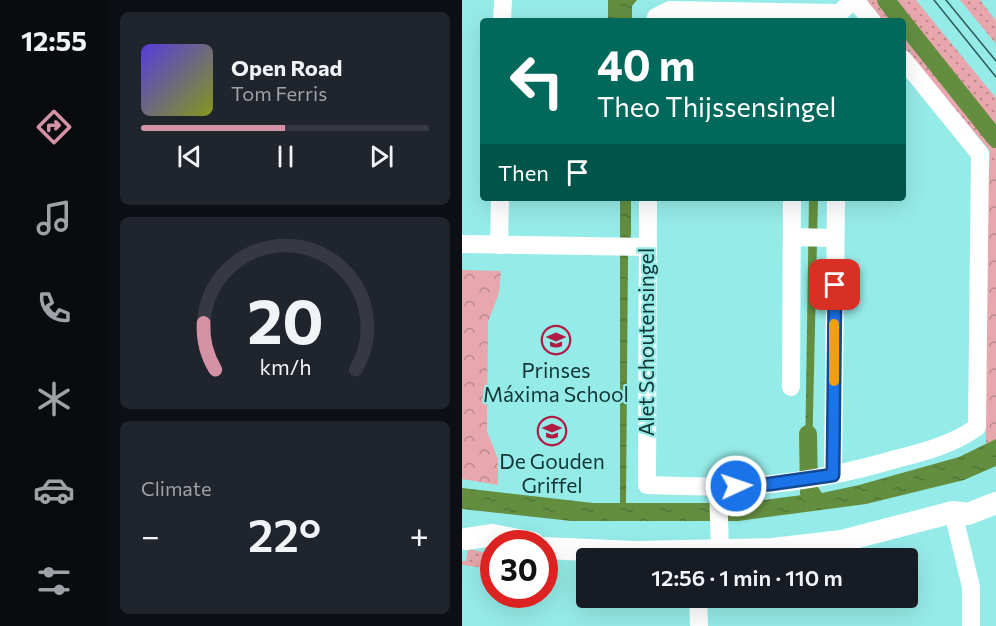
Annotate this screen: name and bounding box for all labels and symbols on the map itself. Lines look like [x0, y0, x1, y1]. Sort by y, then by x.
street label: Alet Schoutensingel [633, 248, 658, 436]
pin [809, 259, 860, 310]
school or university icon: Prinses Máxima School [540, 324, 572, 356]
place label: Prinses Máxima School [483, 357, 629, 406]
school or university icon: De Gouden Griffel [536, 415, 568, 447]
place label: De Gouden Griffel [499, 448, 605, 497]
position arrow [704, 454, 768, 518]
speed limit sign: 30 [480, 530, 558, 608]

